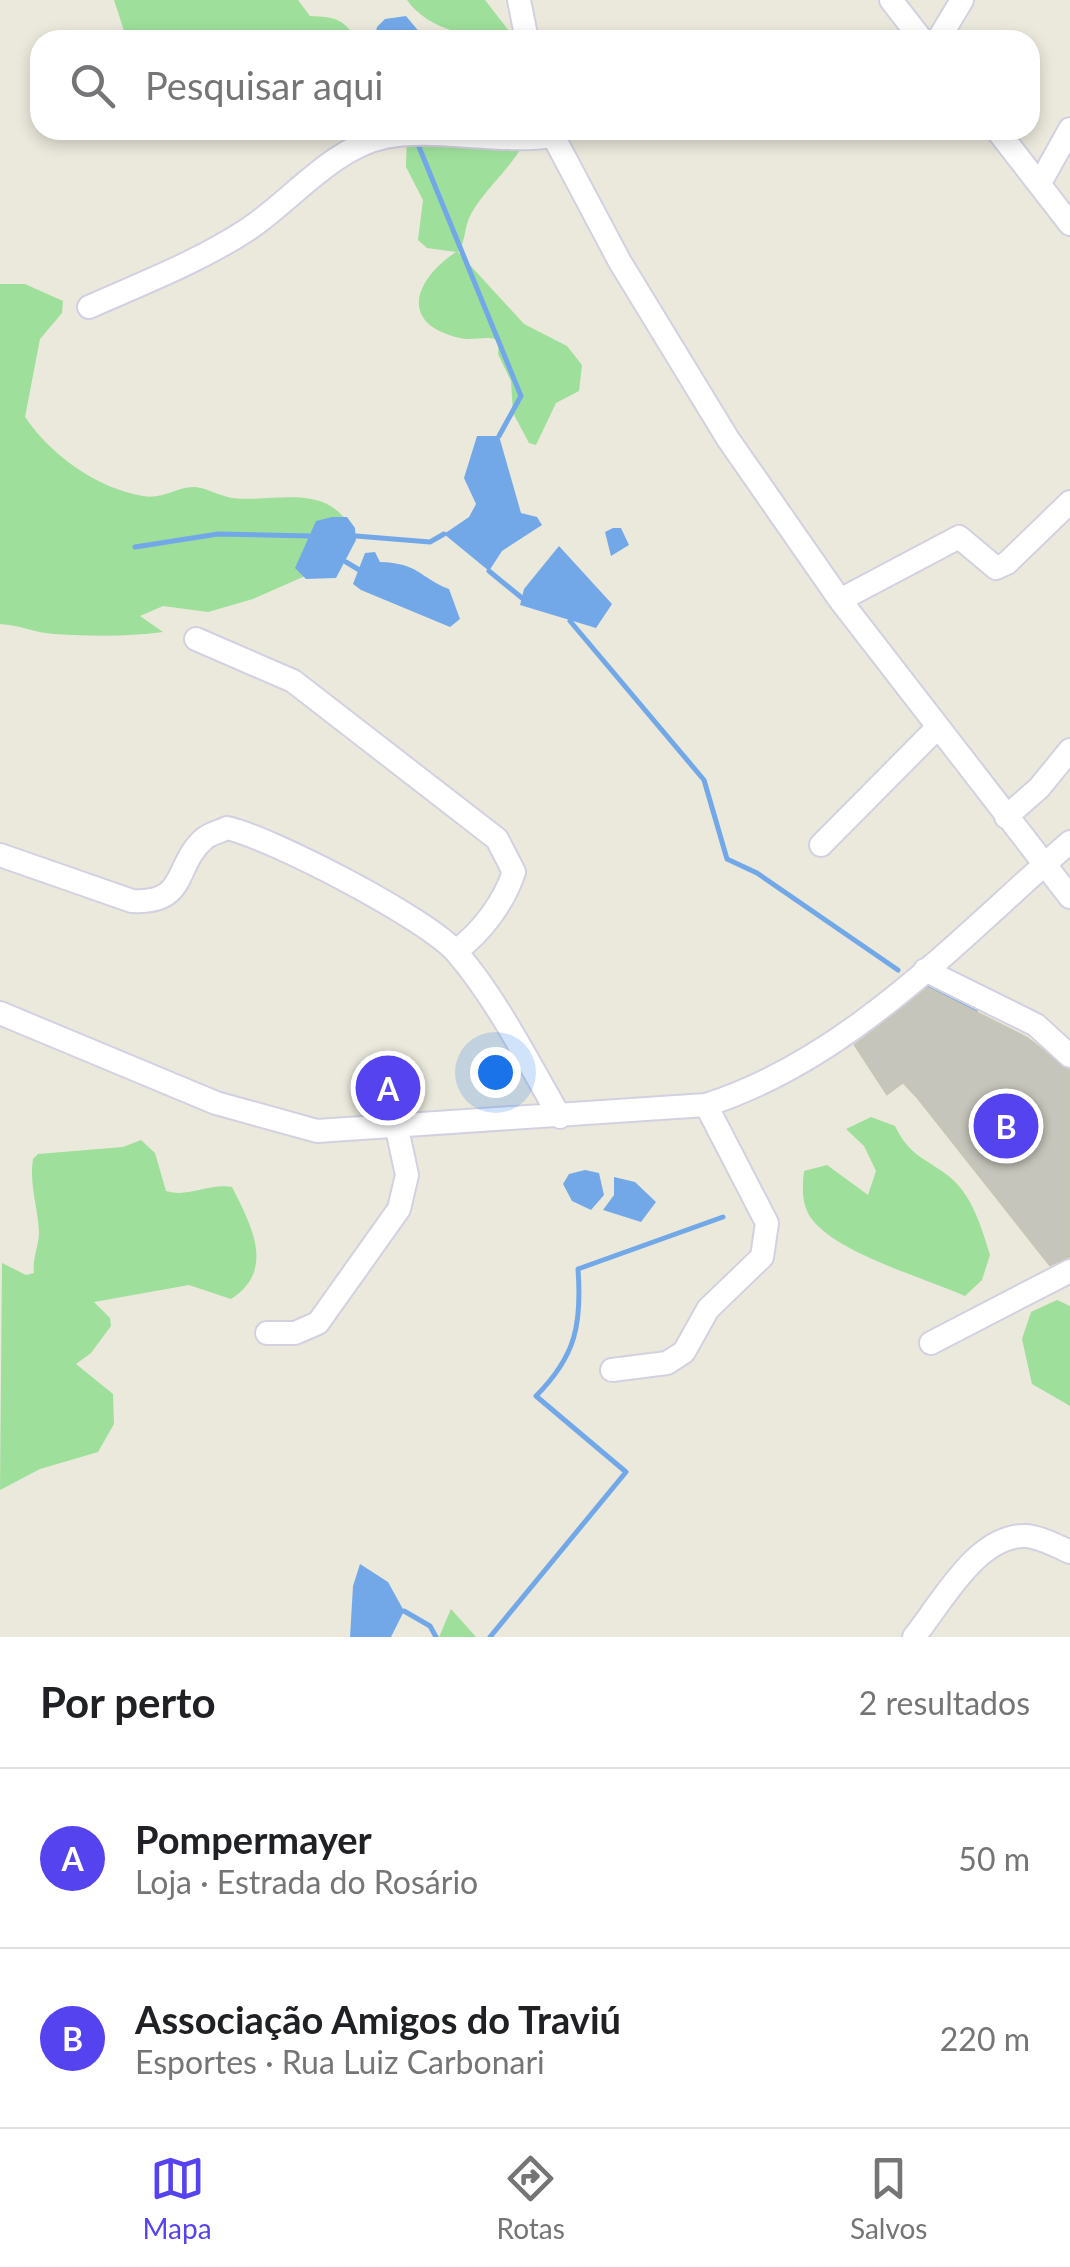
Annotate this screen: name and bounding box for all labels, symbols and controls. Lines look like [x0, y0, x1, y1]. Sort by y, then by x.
search box [30, 30, 1040, 140]
icon: search [65, 58, 120, 113]
text: Pesquisar aqui [145, 62, 384, 108]
your location [470, 1047, 521, 1098]
pin: A [356, 1050, 420, 1126]
pin: B [974, 1088, 1038, 1164]
text: Por perto [40, 1677, 216, 1727]
text: 2 resultados [859, 1683, 1030, 1722]
text: Pompermayer [135, 1816, 372, 1862]
text: A [61, 1839, 84, 1878]
text: 50 m [958, 1839, 1030, 1878]
text: Loja · Estrada do Rosário [135, 1862, 478, 1901]
text: Associação Amigos do Traviú [135, 1996, 621, 2042]
text: B [62, 2019, 83, 2058]
text: 220 m [940, 2019, 1030, 2058]
text: Esportes · Rua Luiz Carbonari [135, 2042, 545, 2081]
tab: Mapa [142, 2151, 212, 2245]
tab: Rotas [497, 2151, 565, 2245]
tab: Salvos [850, 2151, 927, 2245]

